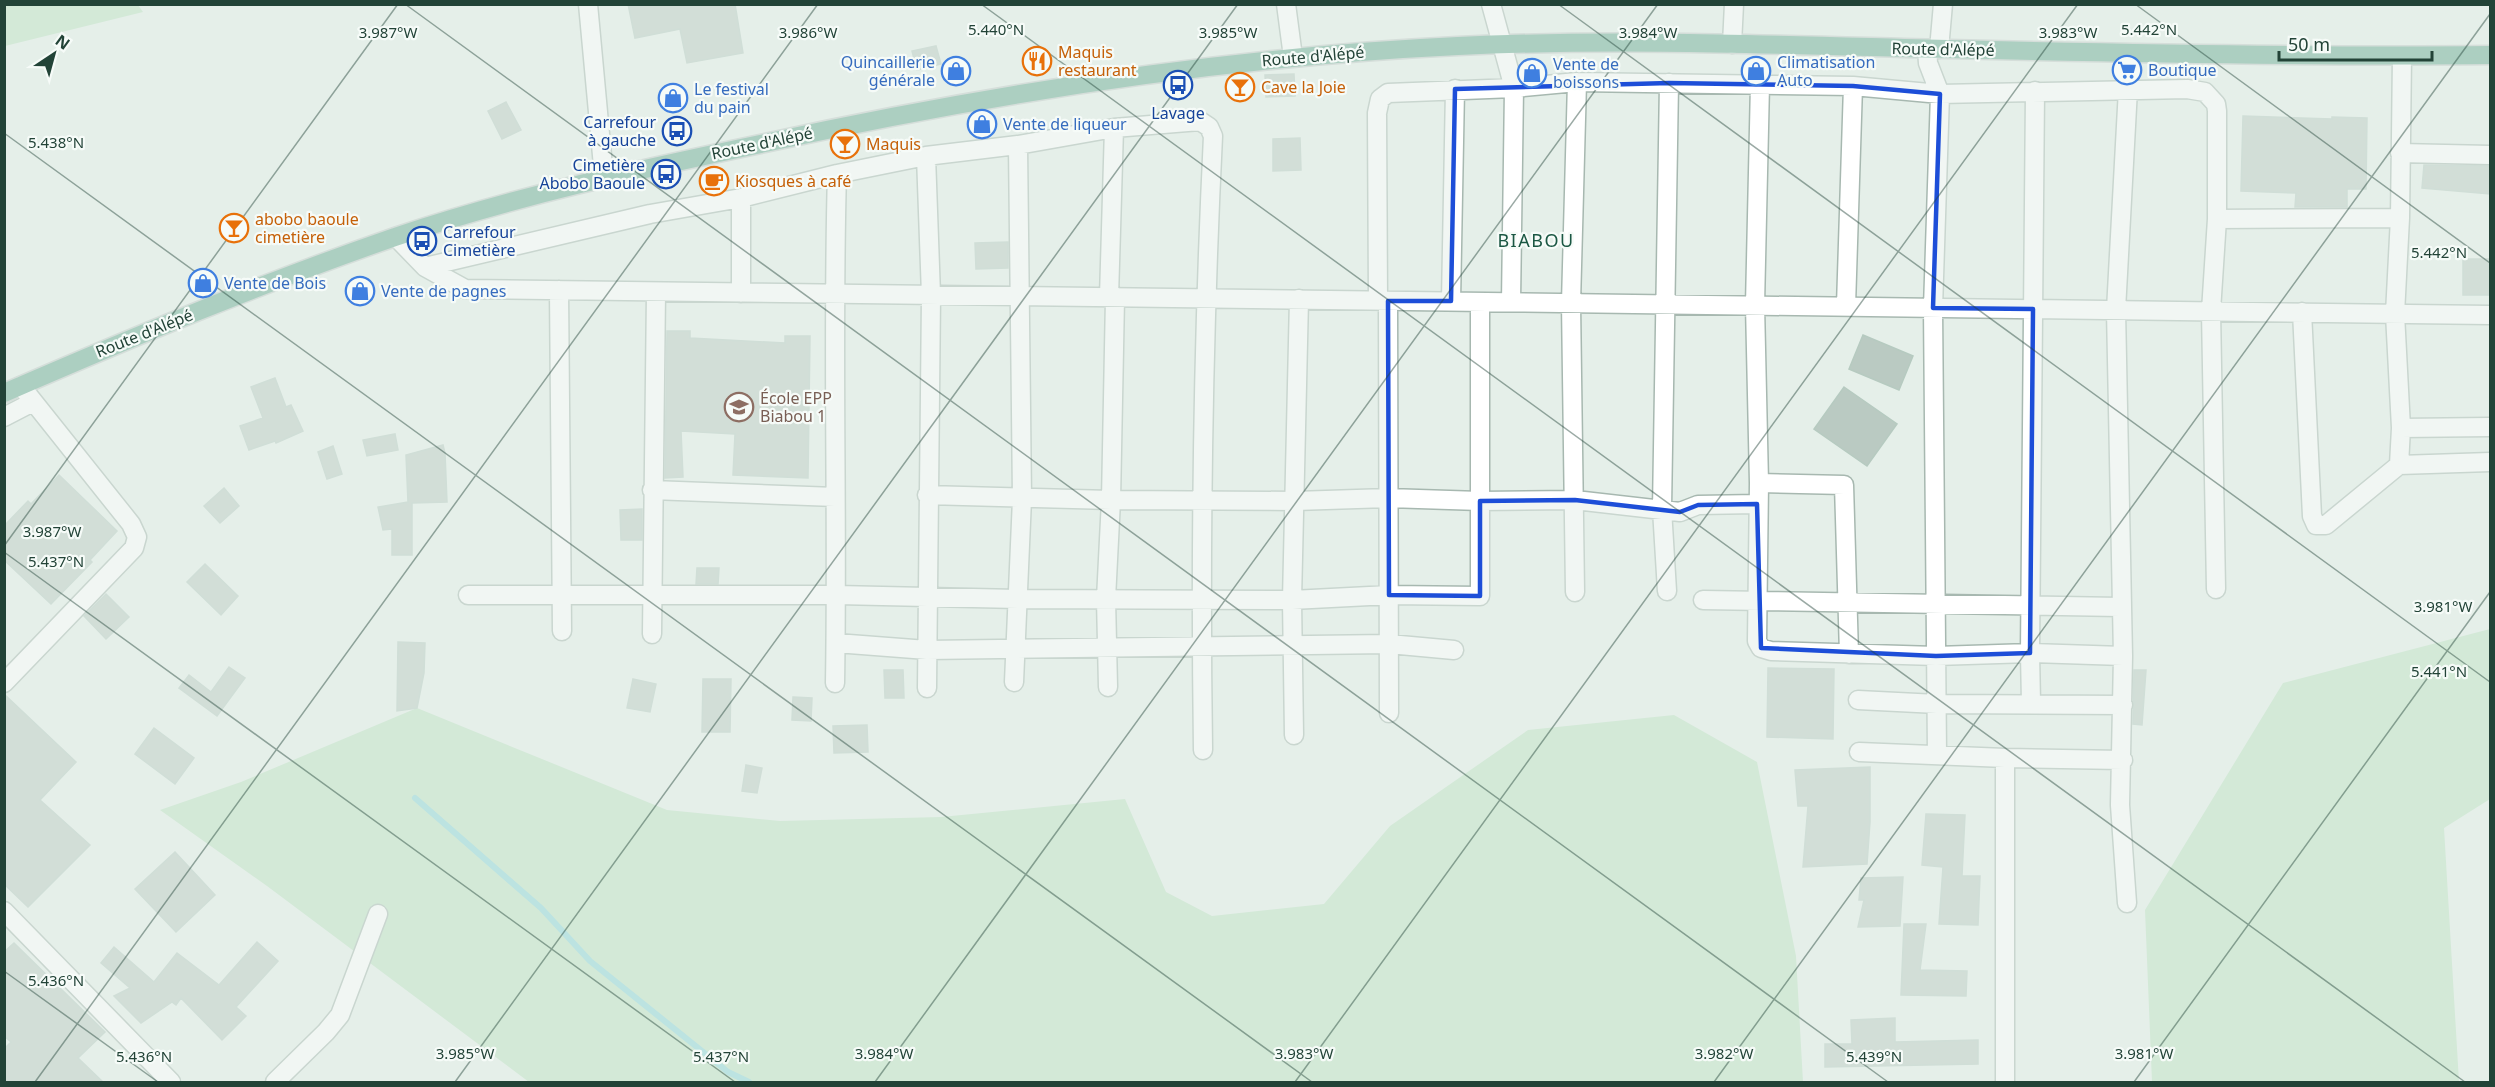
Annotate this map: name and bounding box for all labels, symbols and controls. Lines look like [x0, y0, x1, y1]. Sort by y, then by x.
text: 5.440°N [968, 19, 1024, 39]
text: 5.442°N [2121, 19, 2177, 39]
text: 3.987°W [359, 22, 417, 42]
text: 3.986°W [779, 22, 837, 42]
text: 3.985°W [1199, 22, 1257, 42]
text: 3.984°W [1619, 22, 1677, 42]
text: 3.983°W [2039, 22, 2097, 42]
north arrow [24, 24, 84, 84]
scale bar [2279, 24, 2432, 62]
text: N [51, 29, 75, 55]
text: 50 m [2288, 32, 2330, 56]
street label: Route d'Alépé [1891, 37, 1995, 61]
place label: Maquis restaurant [1058, 41, 1137, 81]
street label: Route d'Alépé [1261, 41, 1365, 71]
restaurant icon: Maquis restaurant [1021, 45, 1053, 77]
place label: Quincaillerie générale [841, 51, 935, 91]
place label: Climatisation Auto [1777, 51, 1875, 91]
place label: Vente de boissons [1553, 53, 1619, 93]
supermarket icon: Boutique [2111, 54, 2143, 86]
shop icon: Quincaillerie générale [940, 55, 972, 87]
shop icon: Climatisation Auto [1740, 55, 1772, 87]
shop icon: Vente de boissons [1516, 57, 1548, 89]
place label: Boutique [2148, 59, 2217, 81]
bus stop icon: Lavage [1162, 69, 1194, 101]
bar icon: Cave la Joie [1224, 71, 1256, 103]
place label: Cave la Joie [1261, 76, 1346, 98]
place label: Le festival du pain [694, 78, 769, 118]
shop icon: Le festival du pain [657, 82, 689, 114]
place label: Lavage [1151, 102, 1205, 124]
shop icon: Vente de liqueur [966, 108, 998, 140]
place label: Carrefour à gauche [583, 111, 656, 151]
place label: Vente de liqueur [1003, 113, 1127, 135]
bus stop icon: Carrefour à gauche [661, 115, 693, 147]
street label: Route d'Alépé [709, 122, 815, 164]
bar icon: Maquis [829, 128, 861, 160]
text: 5.438°N [28, 132, 84, 152]
place label: Maquis [866, 133, 921, 155]
place label: Cimetière Abobo Baoule [539, 154, 645, 194]
bus stop icon: Cimetière Abobo Baoule [650, 158, 682, 190]
cafe icon: Kiosques à café [698, 165, 730, 197]
place label: Kiosques à café [735, 170, 851, 192]
place label: abobo baoule cimetière [255, 208, 359, 248]
bar icon: abobo baoule cimetière [218, 212, 250, 244]
place label: Carrefour Cimetière [443, 221, 516, 261]
bus stop icon: Carrefour Cimetière [406, 225, 438, 257]
district label: BIABOU [1497, 228, 1575, 252]
text: 5.442°N [2411, 242, 2467, 262]
shop icon: Vente de Bois [187, 267, 219, 299]
place label: Vente de Bois [224, 272, 326, 294]
shop icon: Vente de pagnes [344, 275, 376, 307]
place label: Vente de pagnes [381, 280, 506, 302]
street label: Route d'Alépé [92, 303, 196, 363]
place label: École EPP Biabou 1 [760, 387, 832, 427]
school or university icon: École EPP Biabou 1 [723, 391, 755, 423]
text: 3.987°W [23, 521, 81, 541]
text: 5.437°N [28, 551, 84, 571]
text: 3.981°W [2414, 596, 2472, 616]
text: 5.441°N [2411, 661, 2467, 681]
text: 5.436°N [28, 970, 84, 990]
text: 3.985°W [436, 1043, 494, 1063]
text: 3.984°W [855, 1043, 913, 1063]
text: 3.983°W [1275, 1043, 1333, 1063]
text: 3.982°W [1695, 1043, 1753, 1063]
text: 3.981°W [2115, 1043, 2173, 1063]
text: 5.436°N [116, 1046, 172, 1066]
text: 5.437°N [693, 1046, 749, 1066]
text: 5.439°N [1846, 1046, 1902, 1066]

